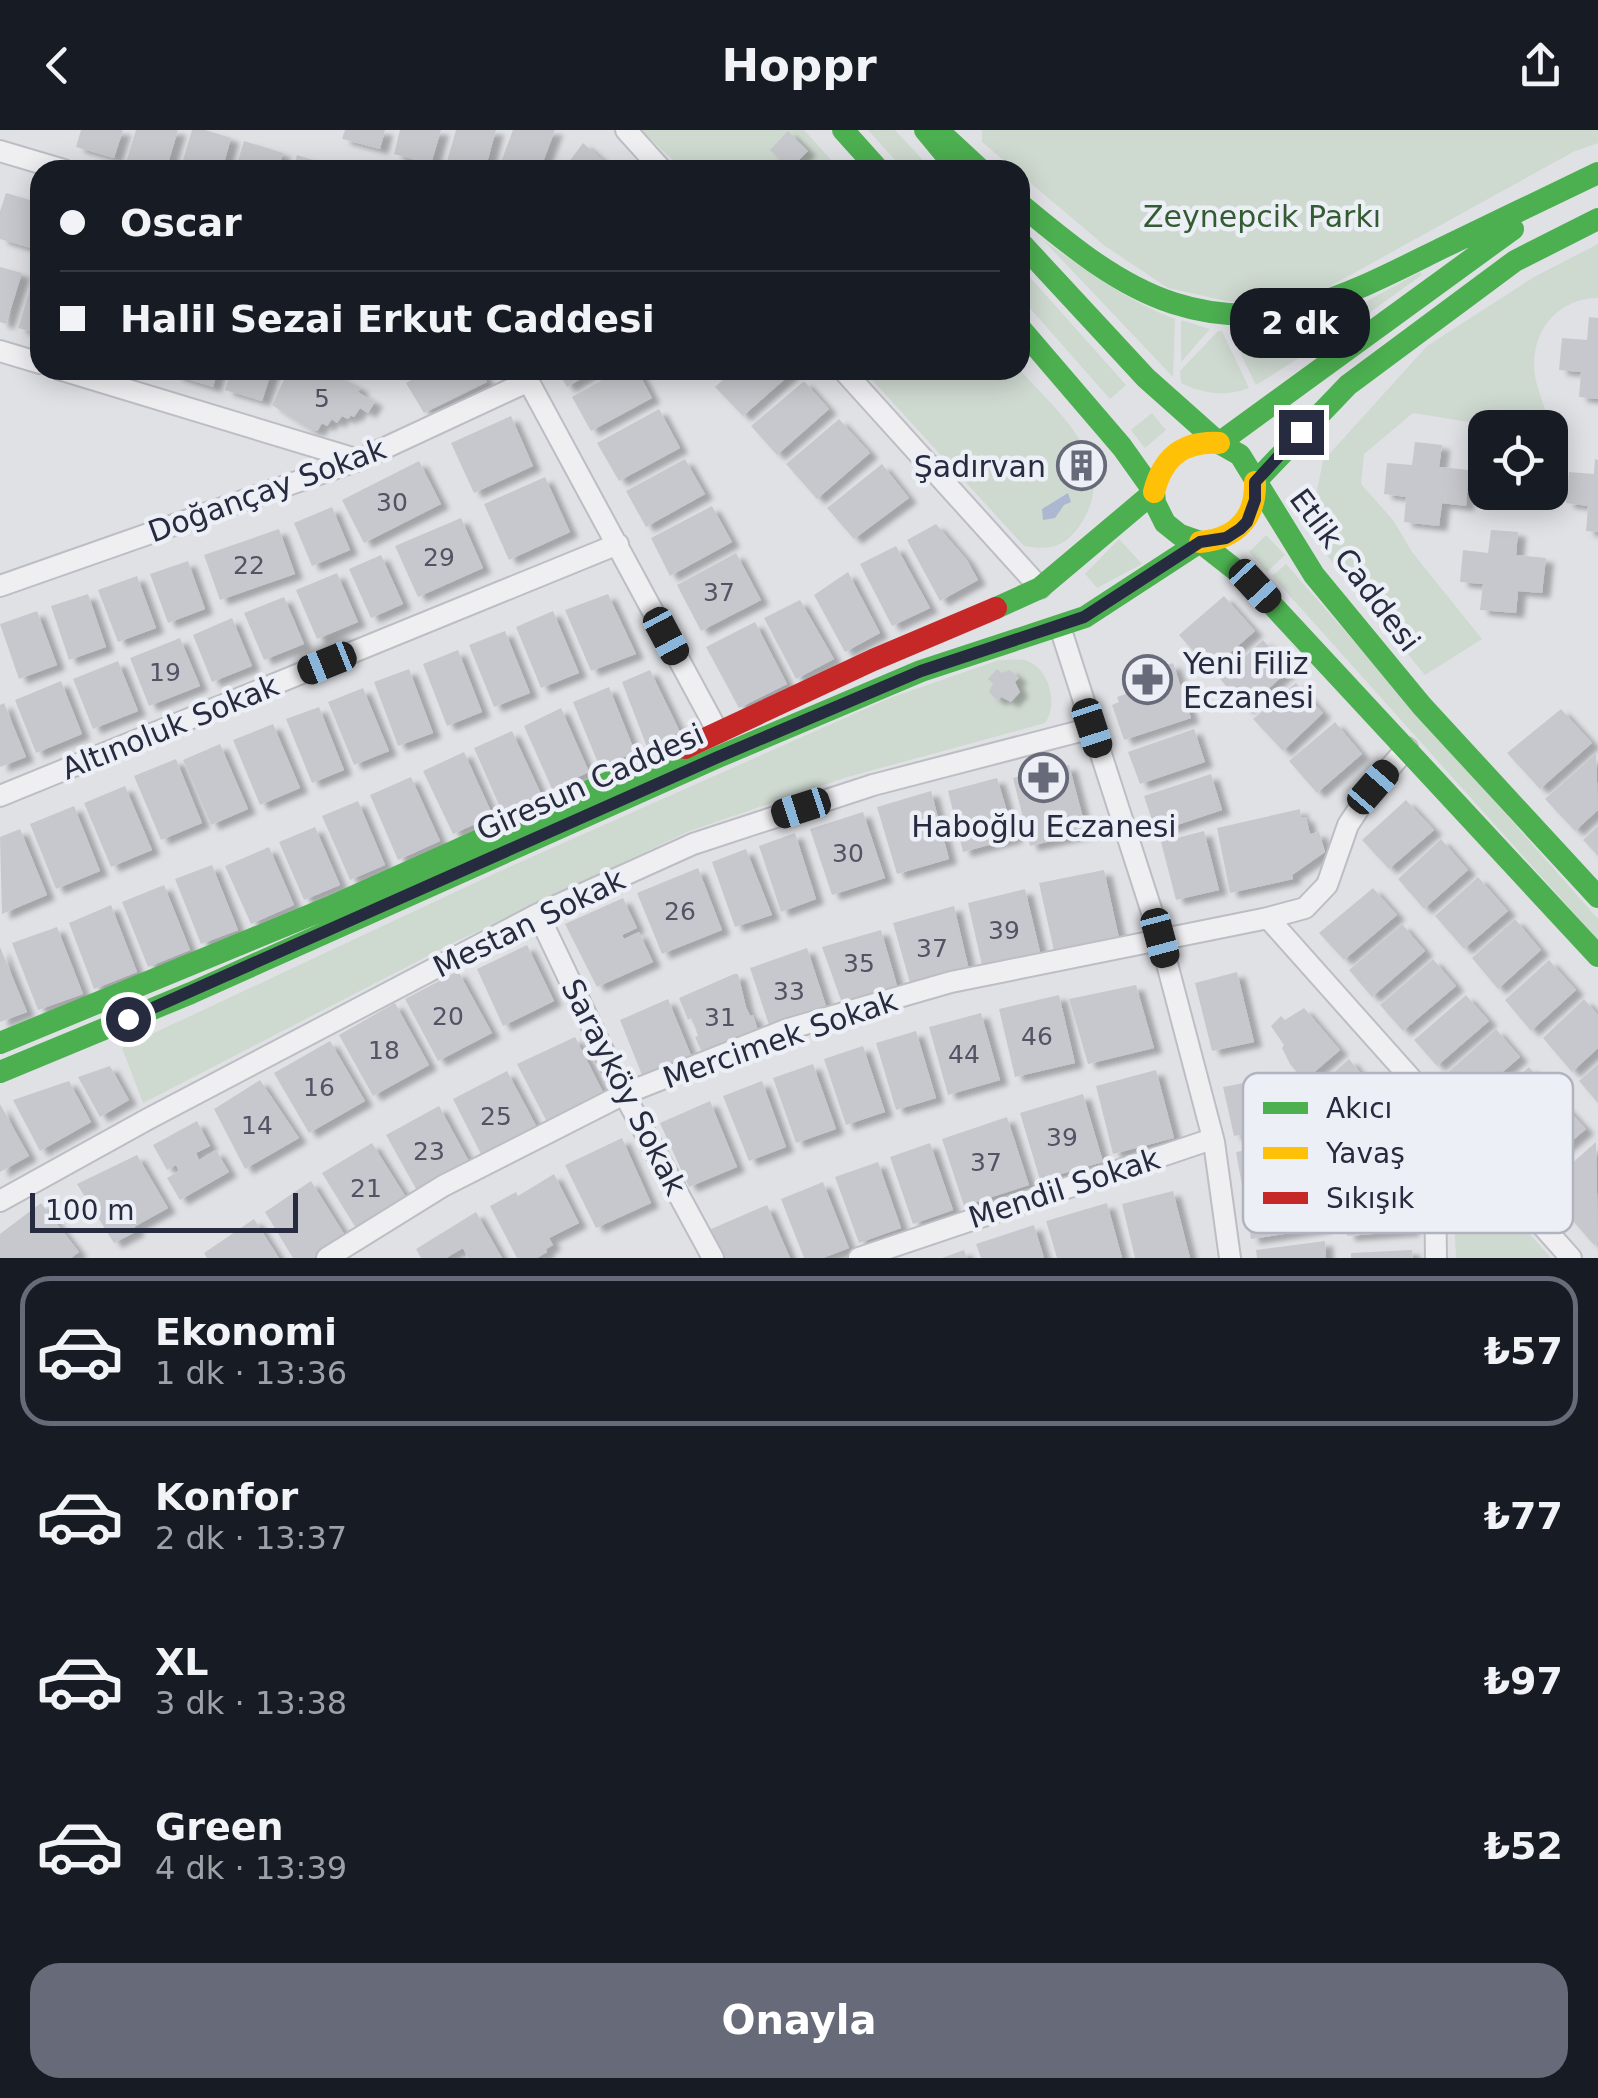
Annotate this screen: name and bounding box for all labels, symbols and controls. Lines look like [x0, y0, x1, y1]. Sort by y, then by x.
icon: back [30, 38, 85, 93]
icon: share [1513, 38, 1568, 93]
text: Hoppr [721, 39, 877, 92]
park label: Zeynepcik Parkı [1143, 199, 1381, 234]
text: Oscar [120, 201, 242, 245]
callout: 2 dk [1231, 287, 1371, 357]
text: Halil Sezai Erkut Caddesi [120, 297, 655, 341]
text: 2 dk [1261, 304, 1339, 342]
house number: 5 [314, 384, 330, 413]
route end [1279, 410, 1324, 455]
map controls [1468, 410, 1568, 510]
button: locate [1468, 410, 1568, 510]
street label: Doğançay Sokak [144, 431, 391, 549]
building icon: Şadırvan [1055, 440, 1107, 492]
place label: Şadırvan [914, 449, 1046, 484]
street label: Etlik Caddesi [1283, 482, 1427, 658]
house number: 30 [376, 488, 408, 517]
house number: 29 [423, 543, 455, 572]
house number: 22 [233, 551, 265, 580]
car [1224, 554, 1286, 618]
house number: 37 [703, 578, 735, 607]
car [639, 602, 693, 670]
car [294, 638, 360, 688]
place label: Yeni Filiz Eczanesi [1182, 646, 1314, 715]
pharmacy icon: Yeni Filiz Eczanesi [1122, 654, 1174, 706]
house number: 19 [149, 658, 181, 687]
street label: Altınoluk Sokak [57, 667, 284, 786]
car [1068, 695, 1116, 761]
street label: Giresun Caddesi [471, 716, 709, 848]
pharmacy icon: Haboğlu Eczanesi [1018, 751, 1070, 803]
car [1342, 755, 1404, 819]
car [768, 784, 834, 832]
place label: Haboğlu Eczanesi [911, 809, 1177, 844]
house number: 30 [832, 839, 864, 868]
street label: Mestan Sokak [428, 861, 631, 984]
house number: 26 [664, 897, 696, 926]
car [1138, 905, 1182, 971]
house number: 39 [988, 916, 1020, 945]
house number: 37 [916, 934, 948, 963]
house number: 35 [843, 949, 875, 978]
street label: Sarayköy Sokak [554, 973, 694, 1201]
house number: 33 [773, 977, 805, 1006]
street label: Mercimek Sokak [658, 982, 902, 1095]
route start [106, 997, 151, 1042]
house number: 20 [432, 1002, 464, 1031]
house number: 31 [704, 1003, 736, 1032]
house number: 46 [1021, 1022, 1053, 1051]
house number: 18 [368, 1036, 400, 1065]
house number: 44 [948, 1040, 980, 1069]
house number: 16 [303, 1073, 335, 1102]
legend [1243, 1073, 1573, 1233]
text: Akıcı [1326, 1092, 1392, 1125]
house number: 25 [480, 1102, 512, 1131]
house number: 14 [241, 1111, 273, 1140]
house number: 39 [1046, 1123, 1078, 1152]
house number: 23 [413, 1137, 445, 1166]
text: Yavaş [1325, 1137, 1405, 1170]
street label: Mendil Sokak [964, 1140, 1164, 1235]
house number: 37 [970, 1148, 1002, 1177]
house number: 21 [350, 1174, 382, 1203]
text: Sıkışık [1326, 1182, 1415, 1215]
scale bar [30, 1188, 298, 1232]
text: 100 m [45, 1194, 135, 1227]
icon: car [35, 1306, 125, 1396]
text: Ekonomi [155, 1310, 337, 1354]
text: ₺57 [1484, 1329, 1563, 1373]
text: 1 dk · 13:36 [155, 1354, 347, 1392]
icon: car [35, 1471, 125, 1561]
text: Konfor [155, 1475, 298, 1519]
text: ₺77 [1484, 1494, 1563, 1538]
text: 2 dk · 13:37 [155, 1519, 347, 1557]
icon: car [35, 1636, 125, 1726]
text: XL [155, 1640, 209, 1684]
text: ₺97 [1484, 1659, 1563, 1703]
text: 3 dk · 13:38 [155, 1684, 347, 1722]
icon: car [35, 1801, 125, 1891]
text: Green [155, 1805, 284, 1849]
text: ₺52 [1484, 1824, 1563, 1868]
text: 4 dk · 13:39 [155, 1849, 347, 1887]
button: Onayla [30, 1963, 1568, 2078]

